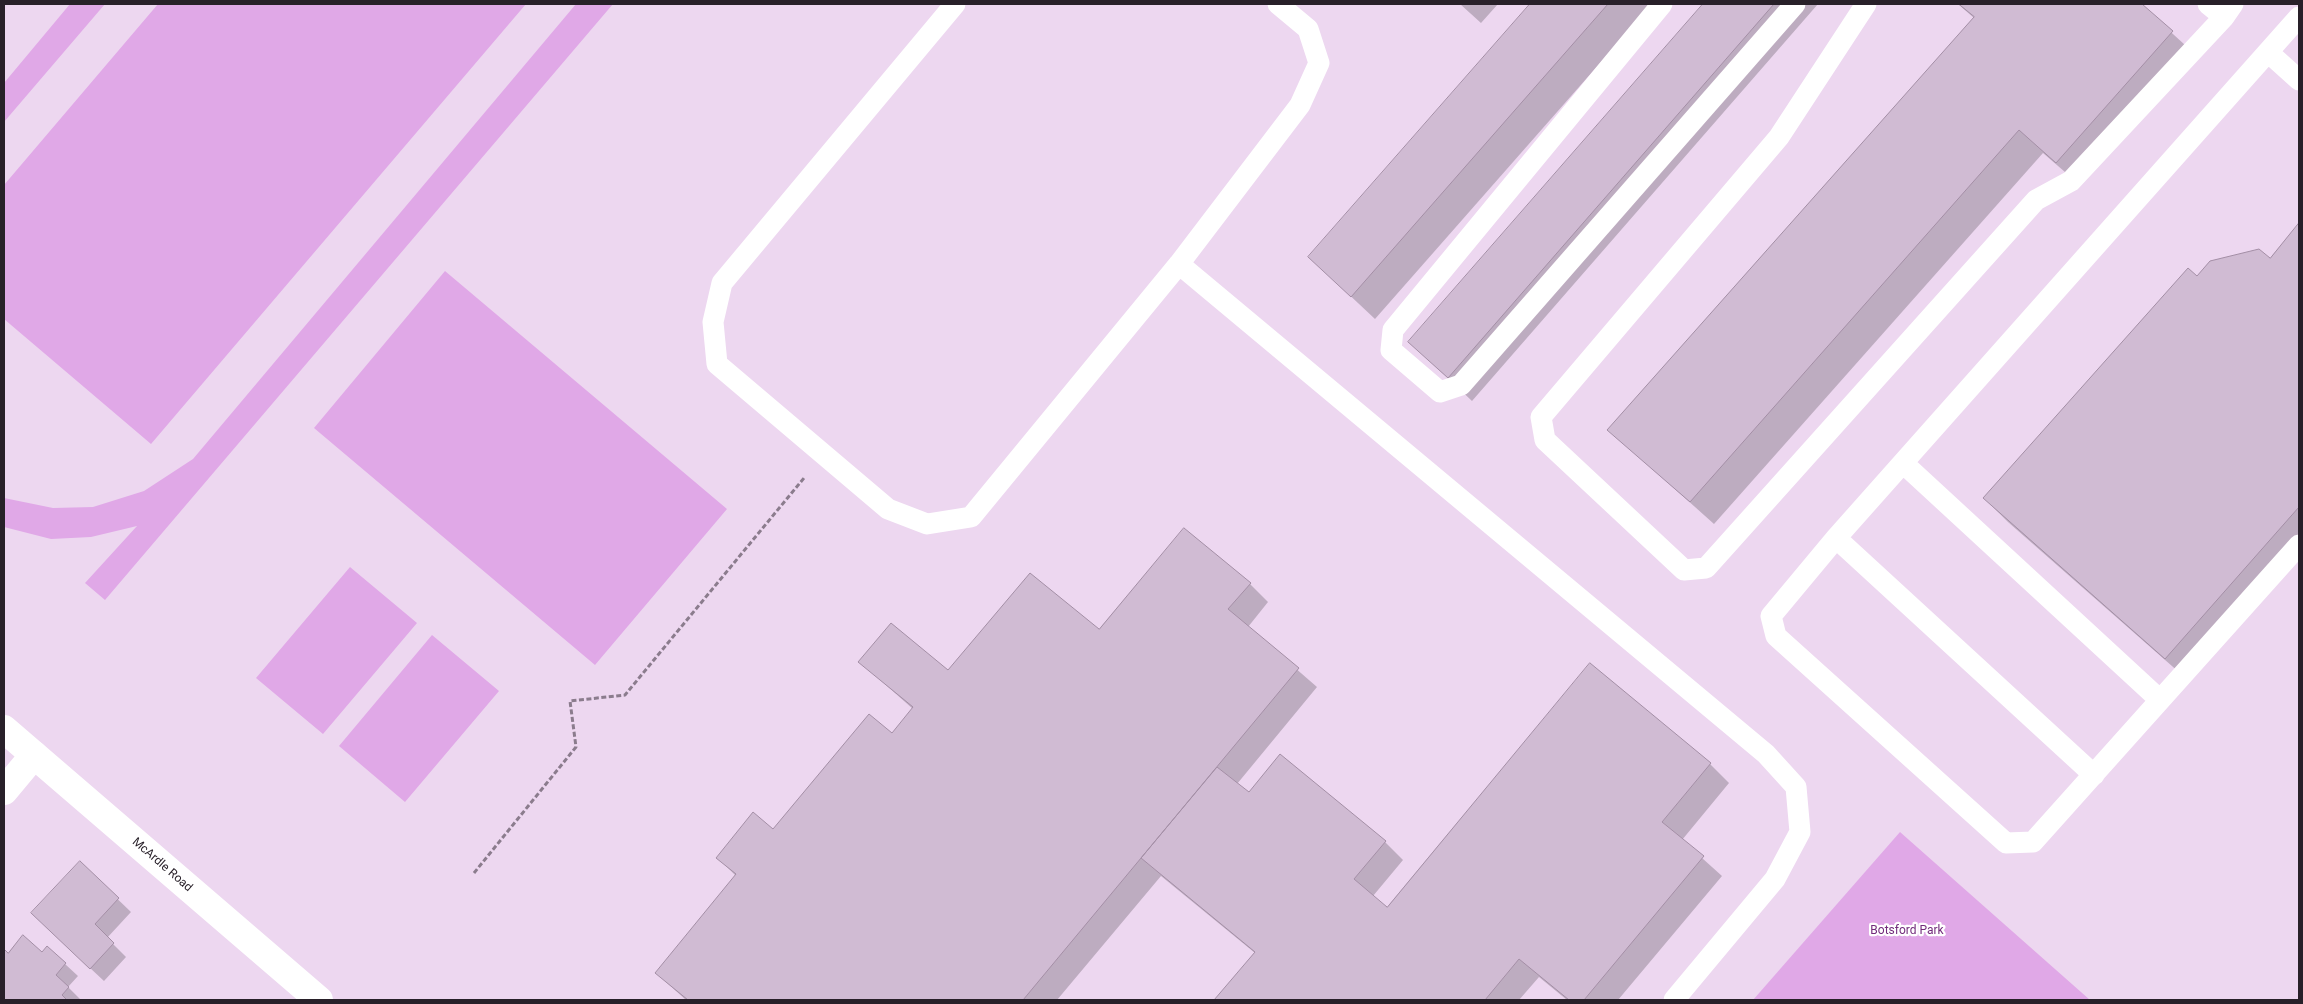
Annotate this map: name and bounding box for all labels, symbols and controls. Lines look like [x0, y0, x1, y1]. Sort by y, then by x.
street label: McArdle Road [129, 835, 195, 895]
park label: Botsford Park [1870, 924, 1944, 938]

